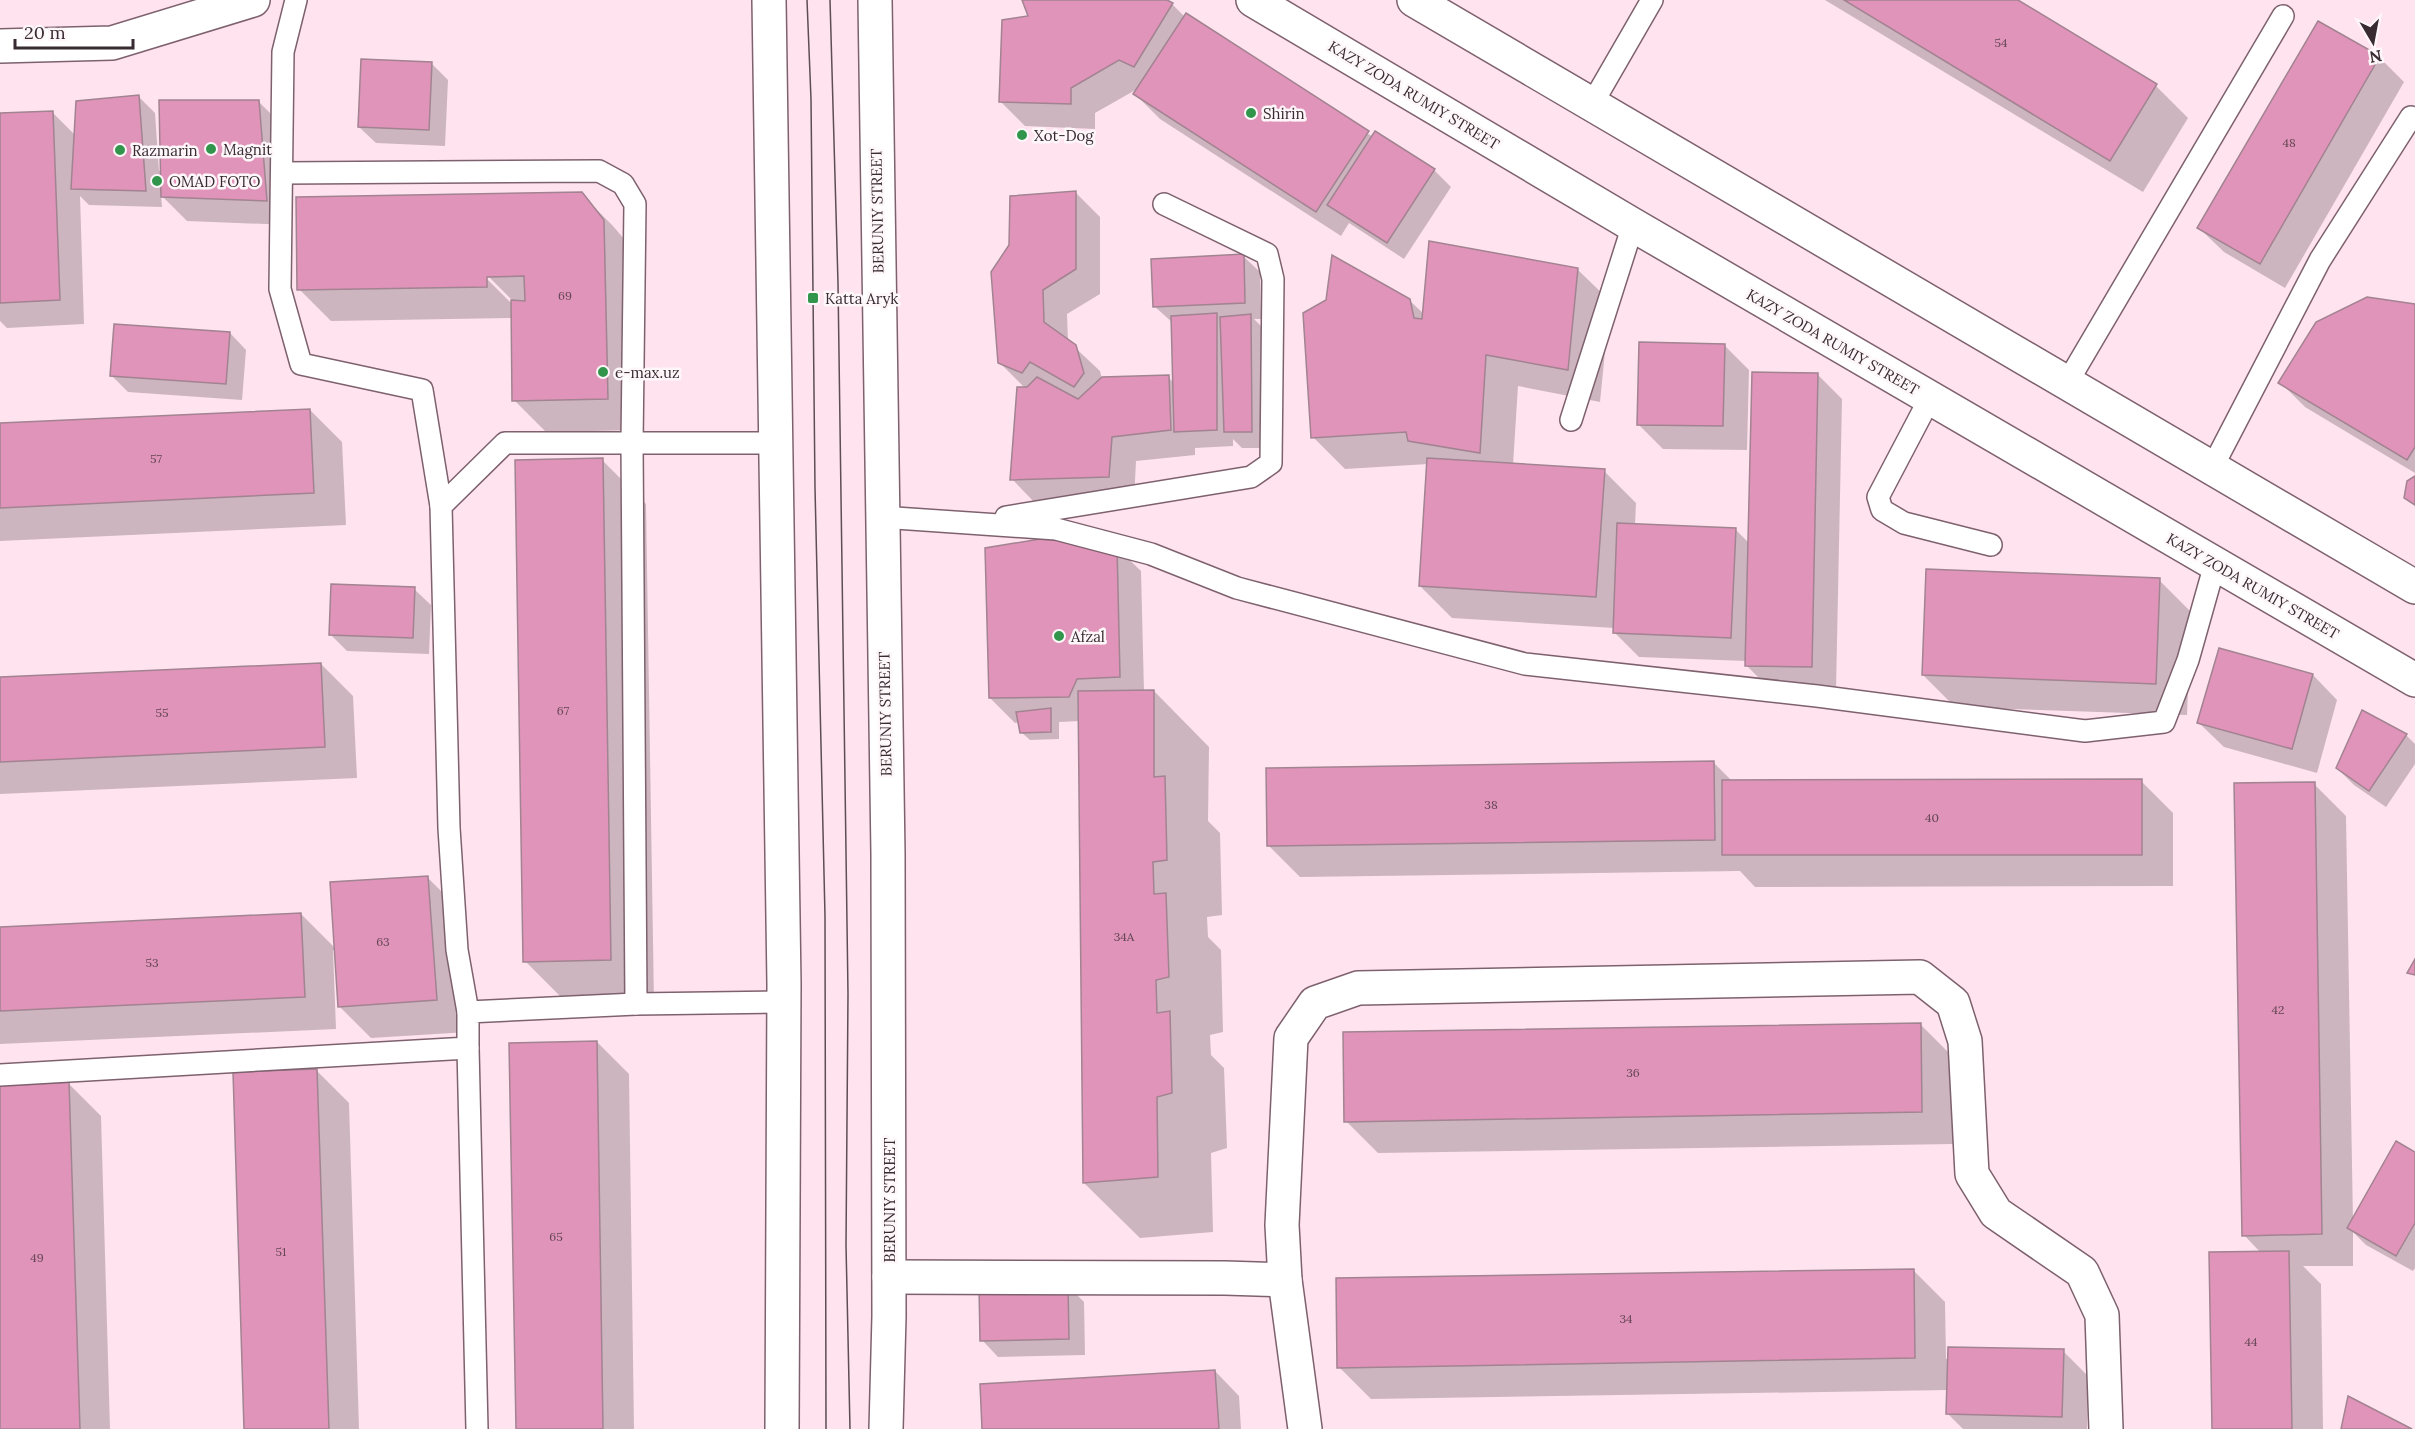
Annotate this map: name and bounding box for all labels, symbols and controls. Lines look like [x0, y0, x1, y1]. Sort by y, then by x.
scale bar [15, 12, 134, 50]
north arrow [2343, 12, 2403, 72]
text: 20 m [24, 21, 66, 44]
house number: 54 [1994, 35, 2008, 50]
street label: KAZY ZODA RUMIY STREET [1325, 36, 1503, 154]
text: N [2368, 46, 2383, 68]
place label: Shirin [1263, 104, 1305, 123]
marker: Shirin [1244, 106, 1258, 120]
place label: Xot-Dog [1034, 126, 1094, 145]
marker: Xot-Dog [1015, 128, 1029, 142]
house number: 48 [2282, 135, 2296, 150]
place label: Magnit [223, 140, 272, 159]
place label: Razmarin [132, 141, 198, 160]
marker: Magnit [204, 142, 218, 156]
marker: Razmarin [113, 143, 127, 157]
street label: BERUNIY STREET [866, 148, 888, 274]
place label: OMAD FOTO [169, 172, 261, 191]
marker: OMAD FOTO [150, 174, 164, 188]
street label: KAZY ZODA RUMIY STREET [1743, 285, 1923, 399]
house number: 69 [558, 288, 572, 303]
place label: Katta Aryk [825, 289, 898, 308]
marker: Katta Aryk [806, 291, 820, 305]
place label: e-max.uz [615, 363, 680, 382]
marker: e-max.uz [596, 365, 610, 379]
house number: 57 [150, 451, 163, 466]
street label: KAZY ZODA RUMIY STREET [2163, 529, 2343, 643]
place label: Afzal [1070, 627, 1105, 646]
marker: Afzal [1052, 629, 1066, 643]
street label: BERUNIY STREET [874, 651, 896, 777]
house number: 67 [557, 703, 570, 718]
house number: 55 [155, 705, 169, 720]
house number: 38 [1484, 797, 1498, 812]
house number: 40 [1925, 810, 1939, 825]
house number: 34А [1114, 929, 1135, 944]
house number: 63 [376, 934, 390, 949]
house number: 53 [145, 955, 159, 970]
house number: 42 [2272, 1002, 2284, 1017]
house number: 36 [1626, 1065, 1640, 1080]
street label: BERUNIY STREET [880, 1137, 899, 1262]
house number: 65 [549, 1229, 563, 1244]
house number: 51 [276, 1244, 286, 1259]
house number: 49 [30, 1250, 44, 1265]
house number: 34 [1619, 1311, 1633, 1326]
house number: 44 [2244, 1334, 2258, 1349]

